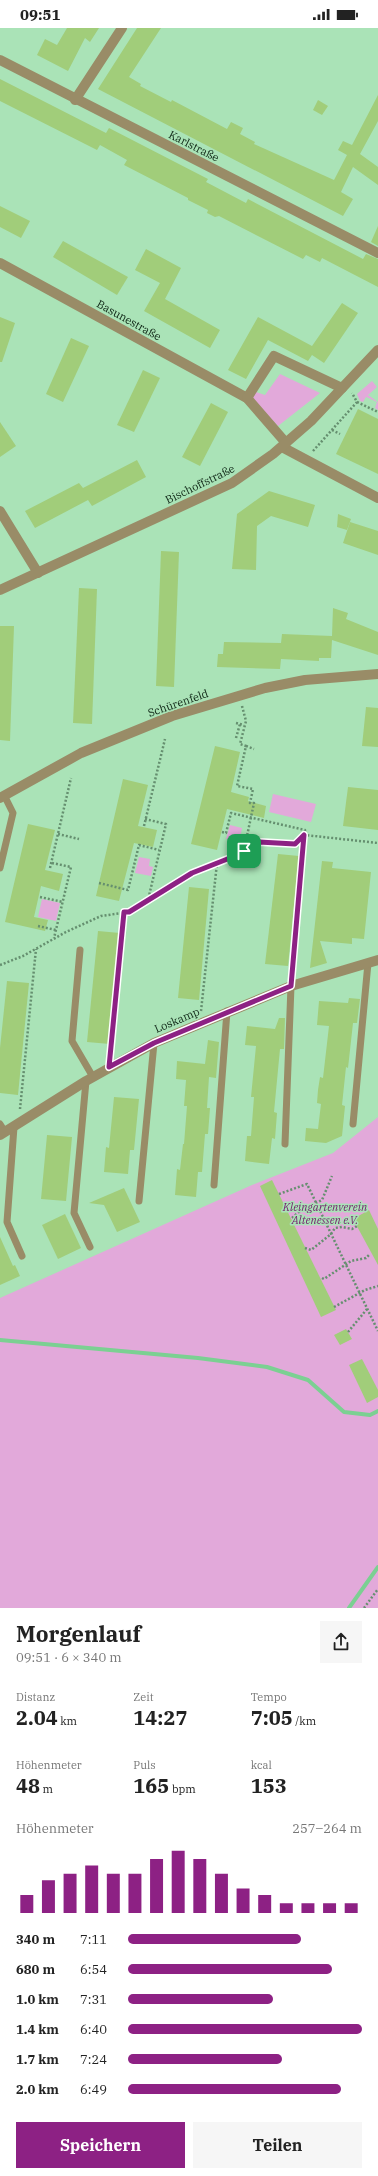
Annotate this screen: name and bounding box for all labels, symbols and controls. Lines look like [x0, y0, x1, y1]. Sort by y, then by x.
text: 09:51 [20, 5, 61, 24]
street label: Karlstraße [166, 127, 222, 165]
street label: Basunestraße [94, 297, 164, 343]
street label: Bischoffstraße [163, 461, 237, 507]
street label: Schürenfeld [146, 686, 210, 720]
pin [227, 834, 261, 868]
icon: arrive [233, 840, 255, 862]
street label: Loskamp [152, 1004, 202, 1036]
park label: Kleingartenverein Altenessen e.V. [282, 1200, 368, 1227]
text: Morgenlauf [16, 1619, 141, 1648]
button: share [320, 1621, 362, 1663]
text: 09:51 · 6 × 340 m [16, 1649, 122, 1666]
text: Distanz [16, 1690, 55, 1704]
text: Zeit [133, 1690, 154, 1704]
text: Tempo [251, 1690, 287, 1704]
text: 2.04 [16, 1704, 58, 1731]
text: 14:27 [133, 1704, 187, 1731]
text: 7:05 [251, 1704, 293, 1731]
text: km [58, 1714, 77, 1728]
text: /km [293, 1714, 316, 1728]
text: Höhenmeter [16, 1758, 82, 1772]
text: Puls [133, 1758, 156, 1772]
text: kcal [251, 1758, 272, 1772]
text: 48 [16, 1772, 40, 1799]
text: 165 [133, 1772, 169, 1799]
text: 153 [251, 1772, 287, 1799]
text: m [40, 1782, 53, 1796]
text: bpm [169, 1782, 196, 1796]
text: Höhenmeter [16, 1820, 94, 1837]
text: 257–264 m [292, 1820, 362, 1837]
text: 340 m [16, 1931, 55, 1948]
text: 7:11 [80, 1931, 107, 1948]
text: 680 m [16, 1961, 55, 1978]
text: 6:54 [80, 1961, 107, 1978]
text: 1.0 km [16, 1991, 59, 2008]
text: 7:31 [80, 1991, 107, 2008]
text: 1.4 km [16, 2021, 59, 2038]
text: 6:40 [80, 2021, 107, 2038]
text: 1.7 km [16, 2051, 59, 2068]
text: 7:24 [80, 2051, 107, 2068]
text: 2.0 km [16, 2081, 59, 2098]
text: 6:49 [80, 2081, 107, 2098]
button: Speichern [16, 2122, 185, 2168]
button: Teilen [193, 2122, 362, 2168]

